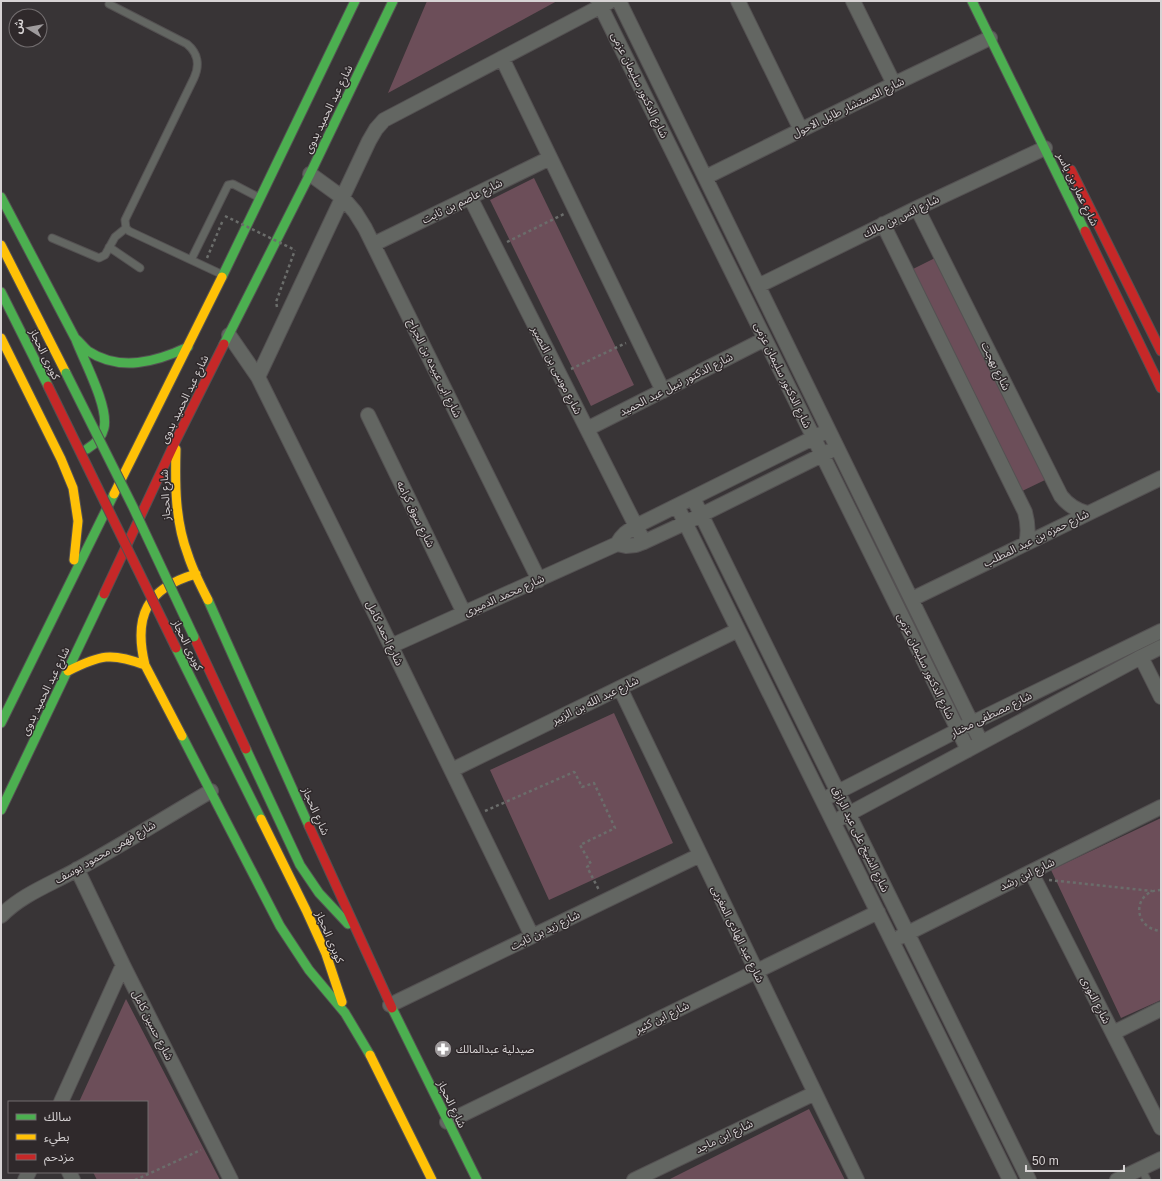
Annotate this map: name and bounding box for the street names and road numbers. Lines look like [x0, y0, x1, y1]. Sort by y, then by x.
street label: شارع الدكتور سليمان عزمى [607, 30, 671, 141]
street label: شارع عبد الحميد بدوى [301, 63, 357, 156]
street label: شارع المستشار طايل الاحول [790, 75, 907, 141]
street label: شارع عمار بن ياسر [1053, 149, 1101, 229]
street label: شارع عاصم بن ثابت [420, 176, 506, 228]
street label: شارع انس بن مالك [861, 192, 942, 241]
street label: شارع ابى عبيده بن الجراح [404, 317, 464, 420]
street label: شارع الدكتور سليمان عزمى [750, 320, 814, 431]
street label: شارع موسى بن النصير [527, 323, 585, 417]
street label: كوبرى الحجاز [26, 326, 63, 382]
street label: شارع بهجت [977, 340, 1013, 393]
street label: شارع الدكتور نبيل عبد الحميد [617, 350, 736, 420]
street label: شارع عبد الحميد بدوى [157, 353, 213, 446]
street label: شارع الحجاز [158, 469, 174, 522]
street label: شارع سوق كرامه [393, 479, 437, 550]
street label: شارع حمزه بن عبد المطلب [981, 507, 1092, 571]
street label: شارع محمد الدميرى [462, 572, 547, 620]
street label: شارع احمد كامل [362, 599, 406, 668]
street label: شارع الدكتور سليمان عزمى [893, 611, 957, 722]
street label: كوبرى الحجاز [169, 617, 206, 673]
street label: شارع عبد الحميد بدوى [18, 645, 74, 738]
street label: شارع عبد الله بن الزبير [549, 674, 641, 728]
street label: شارع مصطفى مختار [947, 689, 1035, 741]
street label: شارع الحجاز [298, 784, 332, 838]
street label: شارع الشيخ على عبد الرازق [828, 784, 892, 895]
street label: شارع فهمى محمود يوسف [52, 818, 159, 888]
street label: شارع ابن رشد [998, 855, 1058, 894]
street label: شارع عبد الهادى المغربى [708, 884, 767, 986]
street label: كوبرى الحجاز [312, 908, 346, 966]
street label: شارع زيد بن ثابت [508, 908, 583, 954]
street label: شارع النورى [1077, 974, 1113, 1027]
street label: شارع حسين كامل [128, 988, 176, 1063]
street label: شارع ابن كثير [632, 999, 692, 1037]
street label: شارع الحجاز [433, 1077, 469, 1131]
street label: شارع ابن ماجد [693, 1117, 756, 1157]

